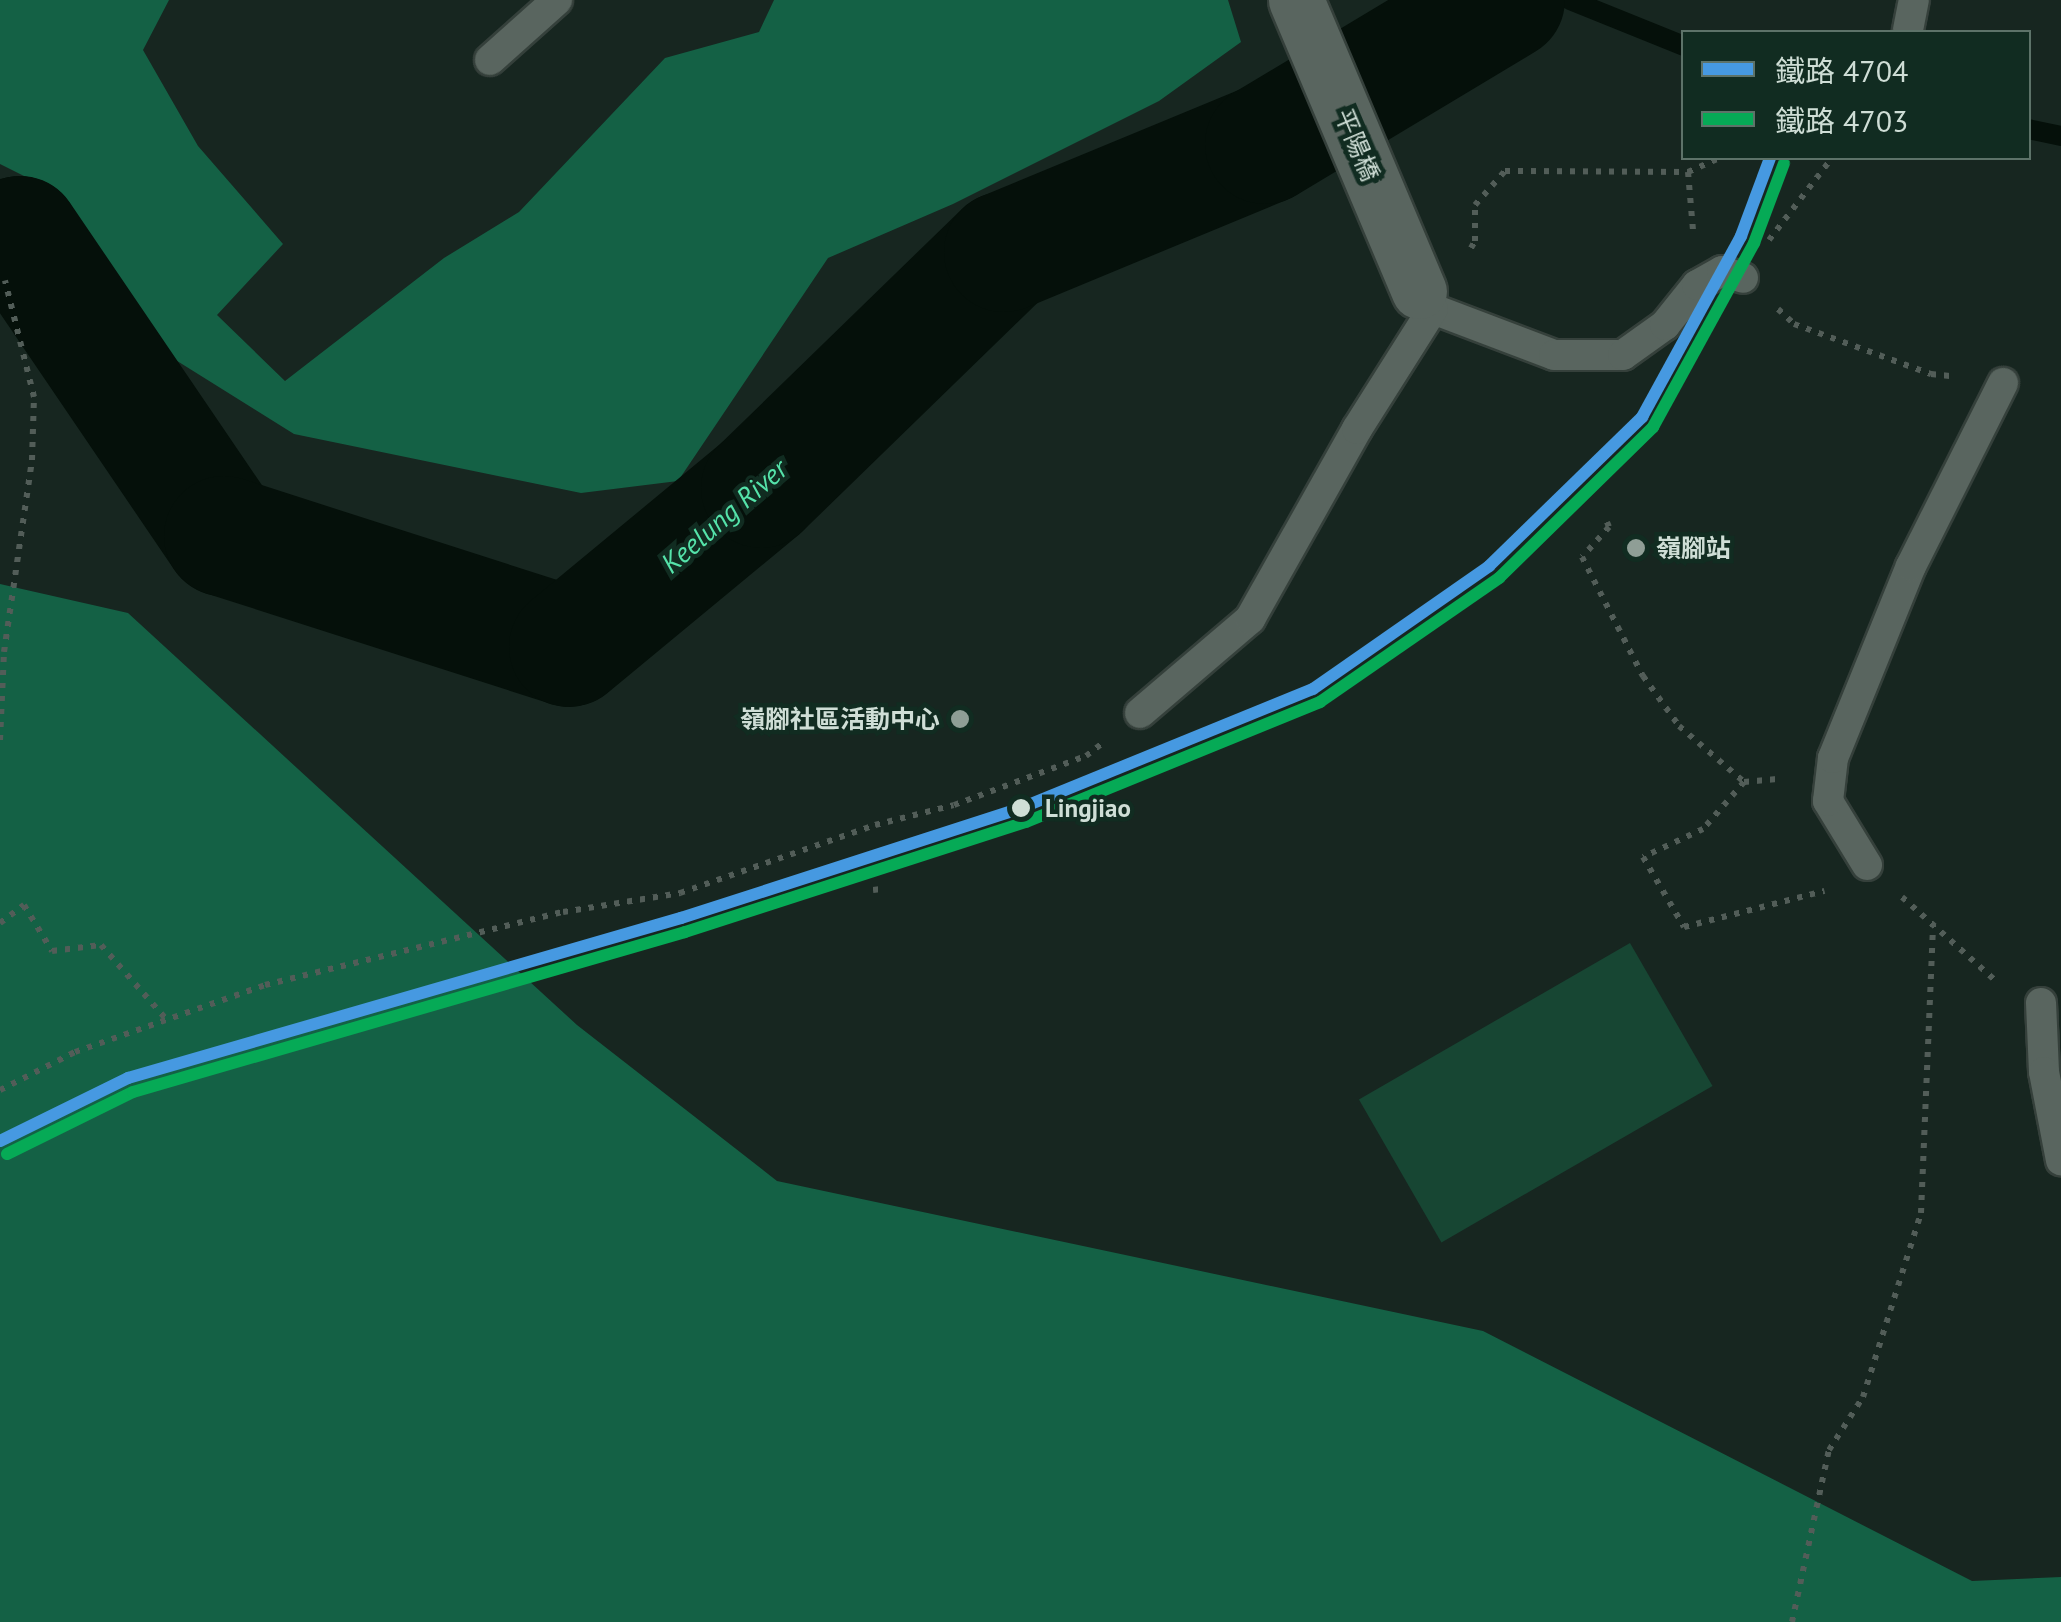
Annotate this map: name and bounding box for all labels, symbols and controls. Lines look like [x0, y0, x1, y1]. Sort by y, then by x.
legend [1681, 30, 2031, 160]
text: 鐵路 4704 [1775, 51, 1908, 90]
text: 鐵路 4703 [1775, 101, 1908, 140]
street label: 平陽橋 [1329, 105, 1385, 185]
water label: Keelung River [654, 452, 794, 580]
place label: 嶺腳站 [1656, 533, 1731, 563]
marker: 嶺腳站 [1625, 537, 1647, 559]
place label: 嶺腳社區活動中心 [740, 704, 940, 734]
marker: 嶺腳社區活動中心 [949, 708, 971, 730]
marker: Lingjiao [1006, 793, 1036, 823]
place label: Lingjiao [1045, 793, 1131, 823]

